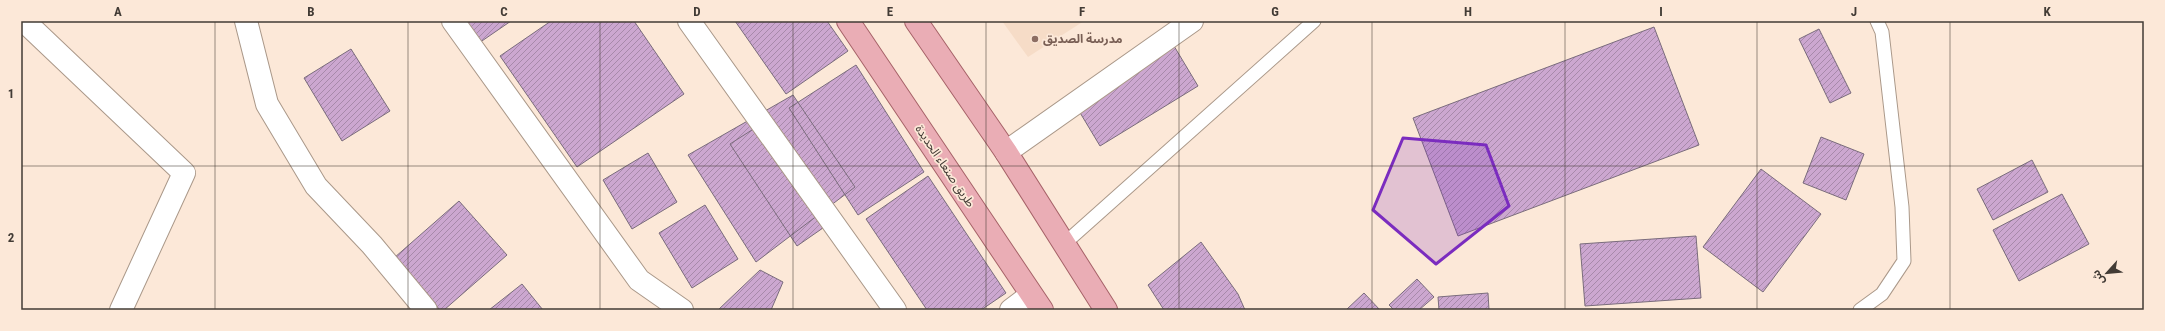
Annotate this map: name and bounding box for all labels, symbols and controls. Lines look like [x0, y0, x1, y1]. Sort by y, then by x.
text: A [114, 4, 122, 19]
text: B [307, 4, 315, 19]
text: C [500, 4, 508, 19]
text: D [693, 4, 701, 19]
text: E [887, 4, 894, 19]
text: F [1079, 4, 1085, 19]
text: G [1271, 4, 1279, 19]
text: H [1464, 4, 1472, 19]
text: I [1659, 4, 1663, 19]
text: J [1851, 4, 1857, 19]
text: K [2043, 4, 2051, 19]
place label: مدرسة الصديق [1043, 32, 1123, 46]
marker: مدرسة الصديق [1030, 34, 1040, 44]
text: 1 [8, 86, 14, 101]
street label: طريق صنعاء الحديدة [912, 122, 978, 210]
text: 2 [8, 230, 15, 245]
north arrow [2087, 253, 2127, 293]
text: ش [2089, 268, 2108, 287]

